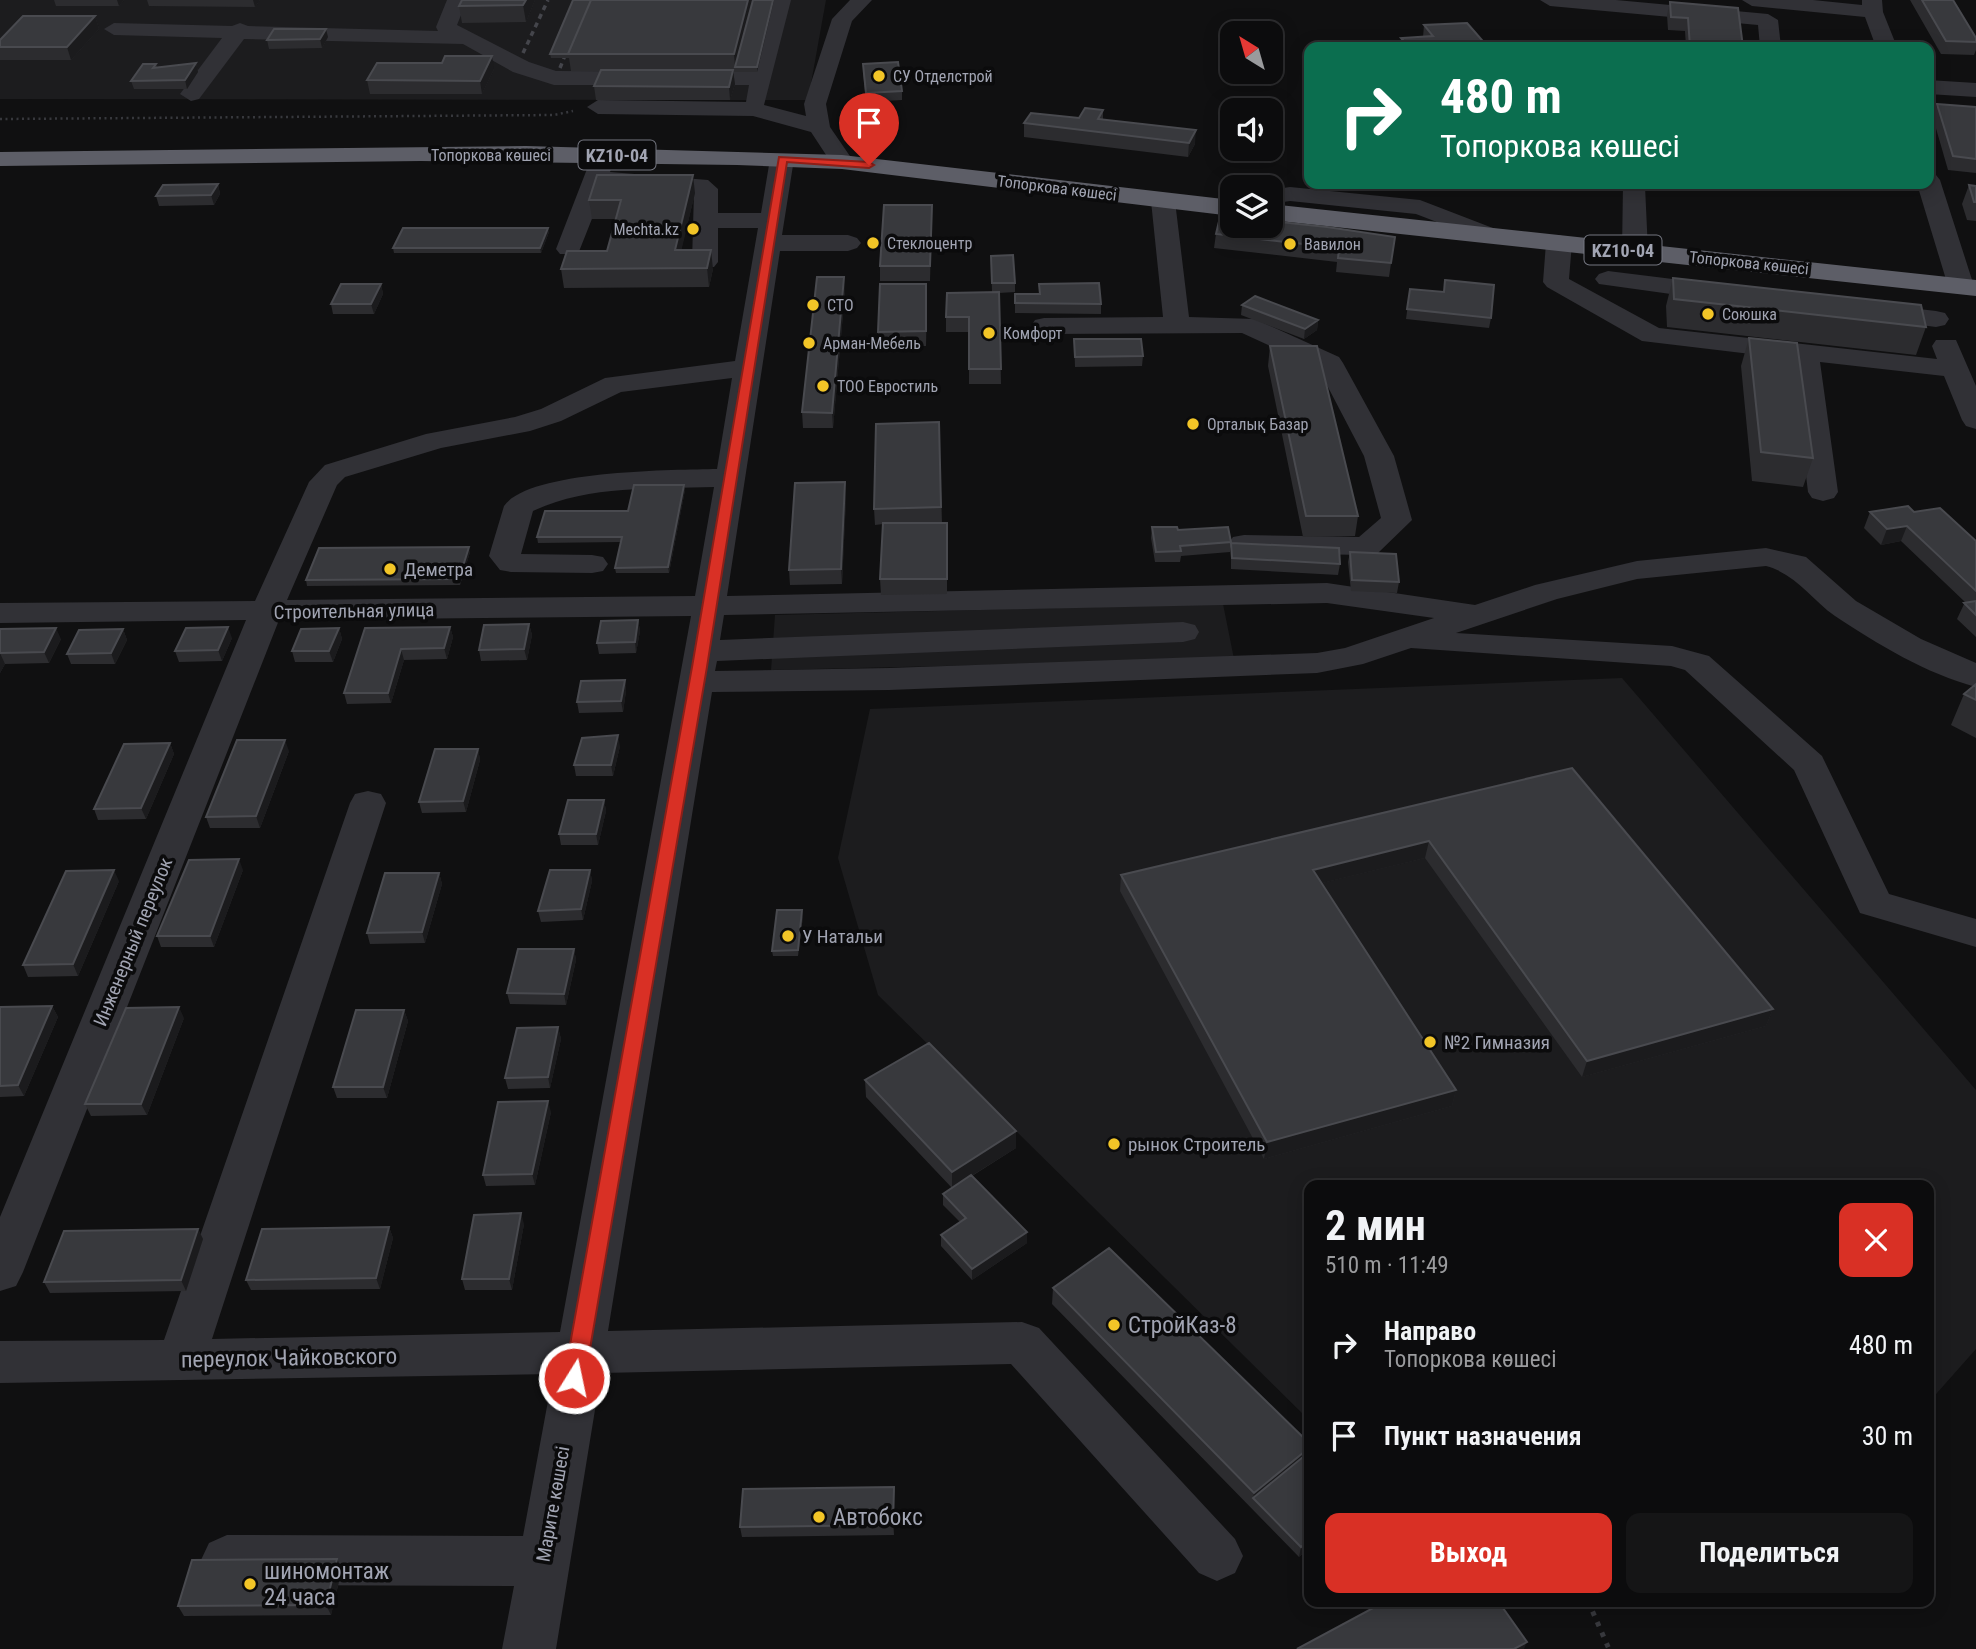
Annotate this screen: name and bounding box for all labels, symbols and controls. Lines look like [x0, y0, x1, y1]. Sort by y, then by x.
north arrow [1220, 21, 1283, 84]
map controls [1220, 21, 1283, 238]
place label: СУ Отделстрой [893, 67, 993, 86]
marker: СУ Отделстрой [871, 68, 887, 84]
text: 480 m [1440, 68, 1562, 125]
icon: right [1325, 70, 1416, 161]
pin [839, 93, 899, 165]
button: sound [1220, 98, 1283, 161]
icon: arrive [850, 104, 888, 142]
text: Топоркова көшесі [1440, 127, 1680, 165]
road number: KZ10-04 [578, 140, 656, 170]
street label: Топоркова көшесі [431, 146, 551, 165]
street label: Топоркова көшесі [996, 171, 1118, 205]
button: layers [1220, 175, 1283, 238]
place label: Mechta.kz [613, 220, 679, 239]
marker: Mechta.kz [685, 221, 701, 237]
place label: Стеклоцентр [887, 234, 972, 253]
marker: Стеклоцентр [865, 235, 881, 251]
place label: Вавилон [1304, 235, 1361, 254]
marker: Вавилон [1282, 236, 1298, 252]
road number: KZ10-04 [1584, 236, 1662, 264]
street label: Топоркова көшесі [1688, 247, 1810, 279]
place label: СТО [827, 296, 854, 315]
marker: СТО [805, 297, 821, 313]
place label: Союшка [1722, 305, 1777, 324]
marker: Союшка [1700, 306, 1716, 322]
place label: Комфорт [1003, 324, 1062, 343]
marker: Комфорт [981, 325, 997, 341]
place label: Арман-Мебель [823, 334, 921, 353]
marker: Арман-Мебель [801, 335, 817, 351]
place label: ТОО Евростиль [837, 377, 938, 396]
marker: ТОО Евростиль [815, 378, 831, 394]
place label: Орталық Базар [1207, 415, 1309, 434]
marker: Орталық Базар [1185, 416, 1201, 432]
place label: Деметра [404, 558, 473, 581]
marker: Деметра [382, 561, 398, 577]
street label: Строительная улица [273, 598, 435, 624]
street label: Инженерный переулок [89, 854, 177, 1030]
place label: У Натальи [802, 925, 883, 948]
marker: У Натальи [780, 928, 796, 944]
place label: №2 Гимназия [1444, 1031, 1550, 1054]
marker: №2 Гимназия [1422, 1034, 1438, 1050]
place label: рынок Строитель [1128, 1133, 1265, 1156]
marker: рынок Строитель [1106, 1136, 1122, 1152]
text: 2 мин [1325, 1201, 1426, 1250]
button: close [1839, 1203, 1913, 1277]
text: 510 m · 11:49 [1325, 1252, 1449, 1279]
place label: СтройКаз-8 [1128, 1312, 1237, 1339]
text: Направо [1384, 1316, 1476, 1346]
marker: СтройКаз-8 [1106, 1317, 1122, 1333]
icon: right [1325, 1326, 1363, 1364]
text: 480 m [1849, 1330, 1913, 1360]
position arrow [537, 1341, 611, 1415]
street label: переулок Чайковского [181, 1343, 397, 1373]
text: Топоркова көшесі [1384, 1346, 1556, 1373]
icon: arrive [1325, 1417, 1363, 1455]
text: Пункт назначения [1384, 1421, 1582, 1451]
text: 30 m [1862, 1421, 1913, 1451]
street label: Марите көшесі [532, 1444, 574, 1564]
place label: Автобокс [833, 1504, 923, 1531]
marker: Автобокс [811, 1509, 827, 1525]
button: Выход [1325, 1513, 1612, 1593]
button: Поделиться [1626, 1513, 1913, 1593]
place label: шиномонтаж 24 часа [264, 1558, 389, 1611]
marker: шиномонтаж 24 часа [242, 1576, 258, 1592]

